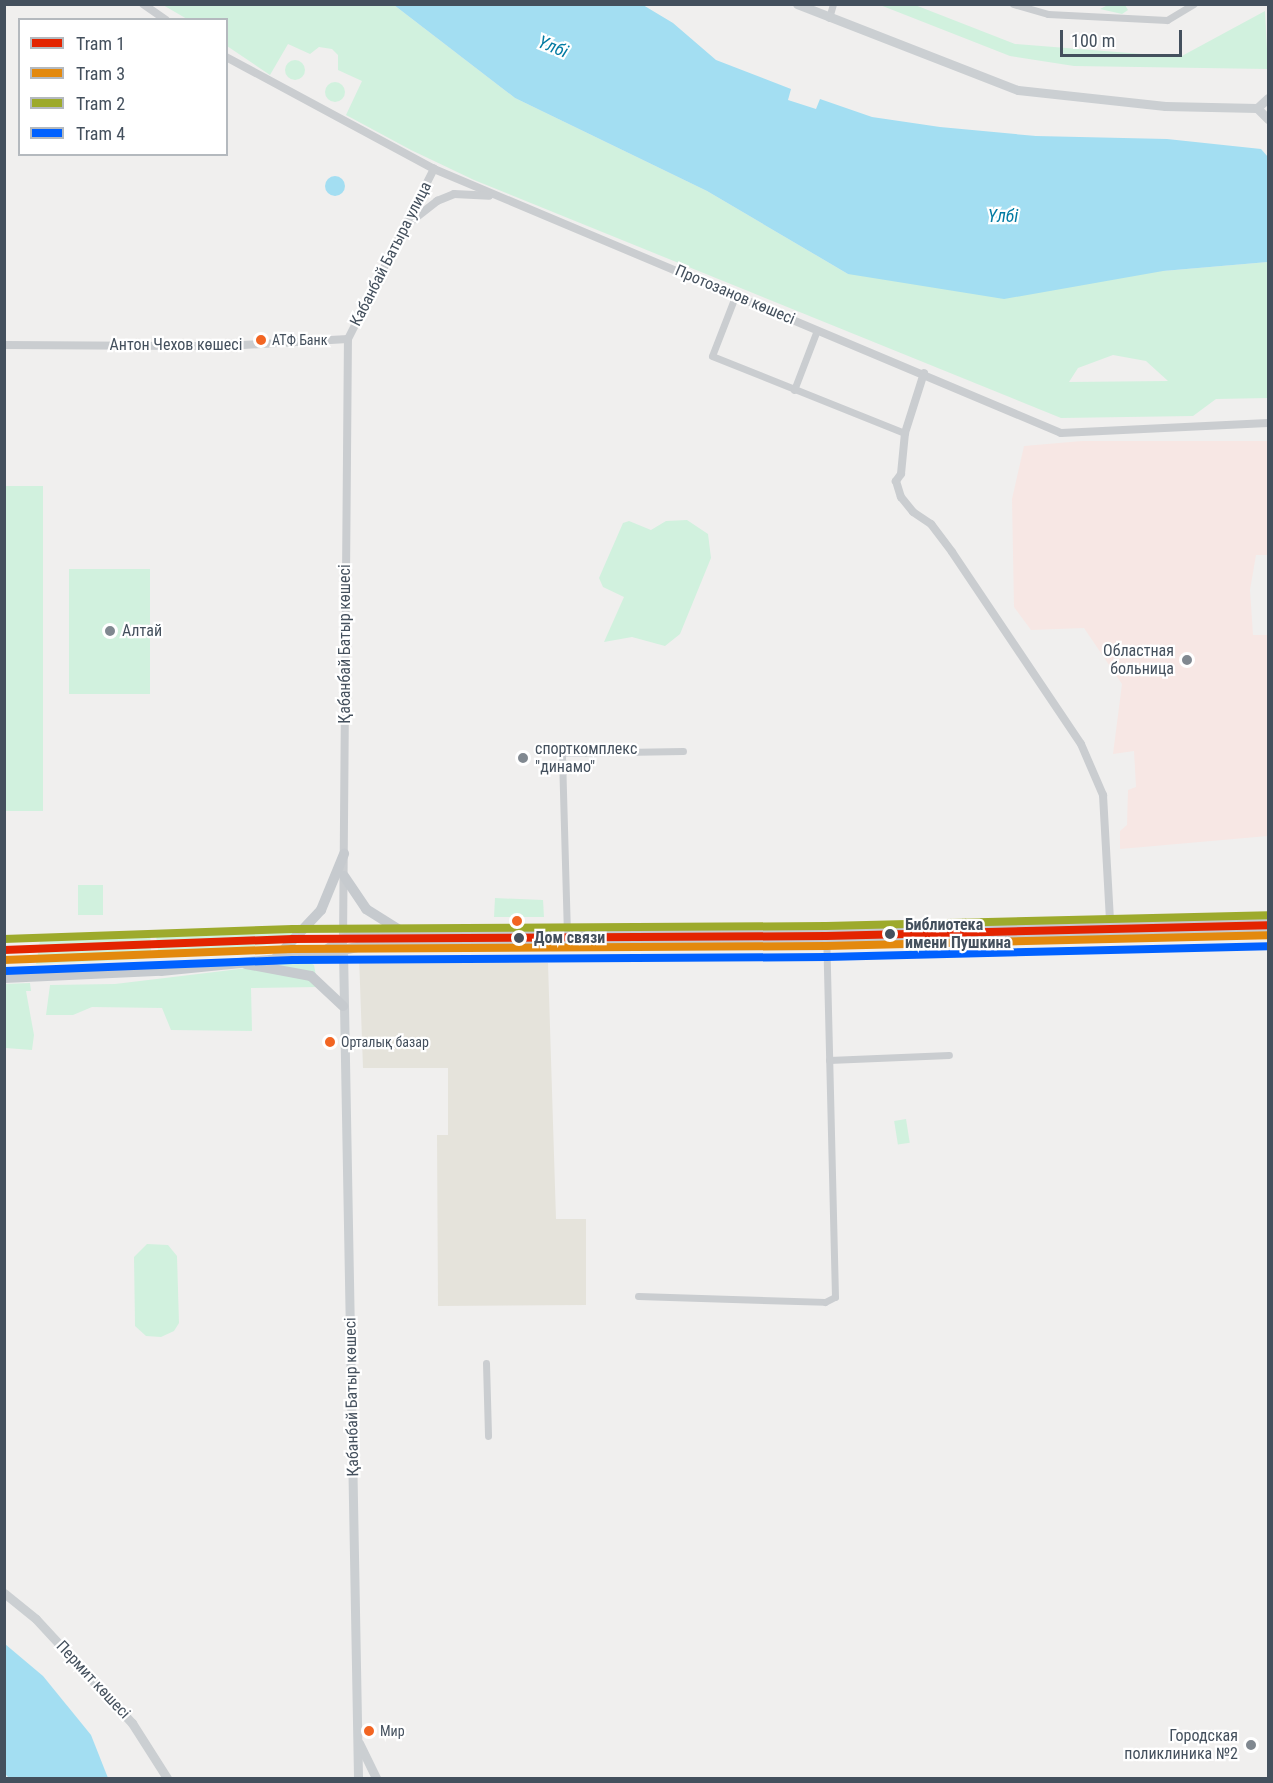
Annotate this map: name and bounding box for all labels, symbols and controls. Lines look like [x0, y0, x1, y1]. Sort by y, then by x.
legend [18, 18, 228, 156]
scale bar [1063, 18, 1184, 56]
text: 100 m [1071, 30, 1115, 51]
water label: Үлбі [535, 31, 571, 63]
text: Tram 1 [76, 33, 125, 54]
text: Tram 3 [76, 63, 125, 84]
text: Tram 2 [76, 93, 125, 114]
text: Tram 4 [76, 123, 125, 144]
street label: Кабанбай Батыра улица [346, 179, 436, 329]
water label: Үлбі [988, 205, 1018, 227]
street label: Протозанов көшесі [672, 261, 798, 329]
place label: АТФ Банк [272, 332, 327, 348]
marker: АТФ Банк [255, 334, 267, 346]
street label: Антон Чехов көшесі [110, 335, 242, 355]
street label: Қабанбай Батыр көшесі [335, 564, 355, 724]
place label: Алтай [122, 621, 162, 641]
marker: Алтай [103, 624, 117, 638]
place label: Областная больница [1103, 641, 1174, 679]
marker: Областная больница [1178, 651, 1196, 669]
place label: спорткомплекс "динамо" [535, 739, 637, 777]
marker: спорткомплекс "динамо" [516, 751, 530, 765]
unlabelled marker [511, 915, 523, 927]
place label: Библиотека имени Пушкина [905, 915, 1011, 953]
marker: Библиотека имени Пушкина [880, 924, 900, 944]
marker: Дом связи [509, 928, 529, 948]
place label: Дом связи [534, 928, 605, 948]
place label: Орталық базар [341, 1034, 429, 1050]
marker: Орталық базар [324, 1036, 336, 1048]
street label: Қабанбай Батыр көшесі [341, 1317, 363, 1477]
street label: Пермит көшесі [52, 1637, 134, 1723]
place label: Мир [380, 1723, 405, 1739]
marker: Мир [363, 1725, 375, 1737]
place label: Городская поликлиника №2 [1124, 1726, 1238, 1764]
marker: Городская поликлиника №2 [1242, 1736, 1260, 1754]

